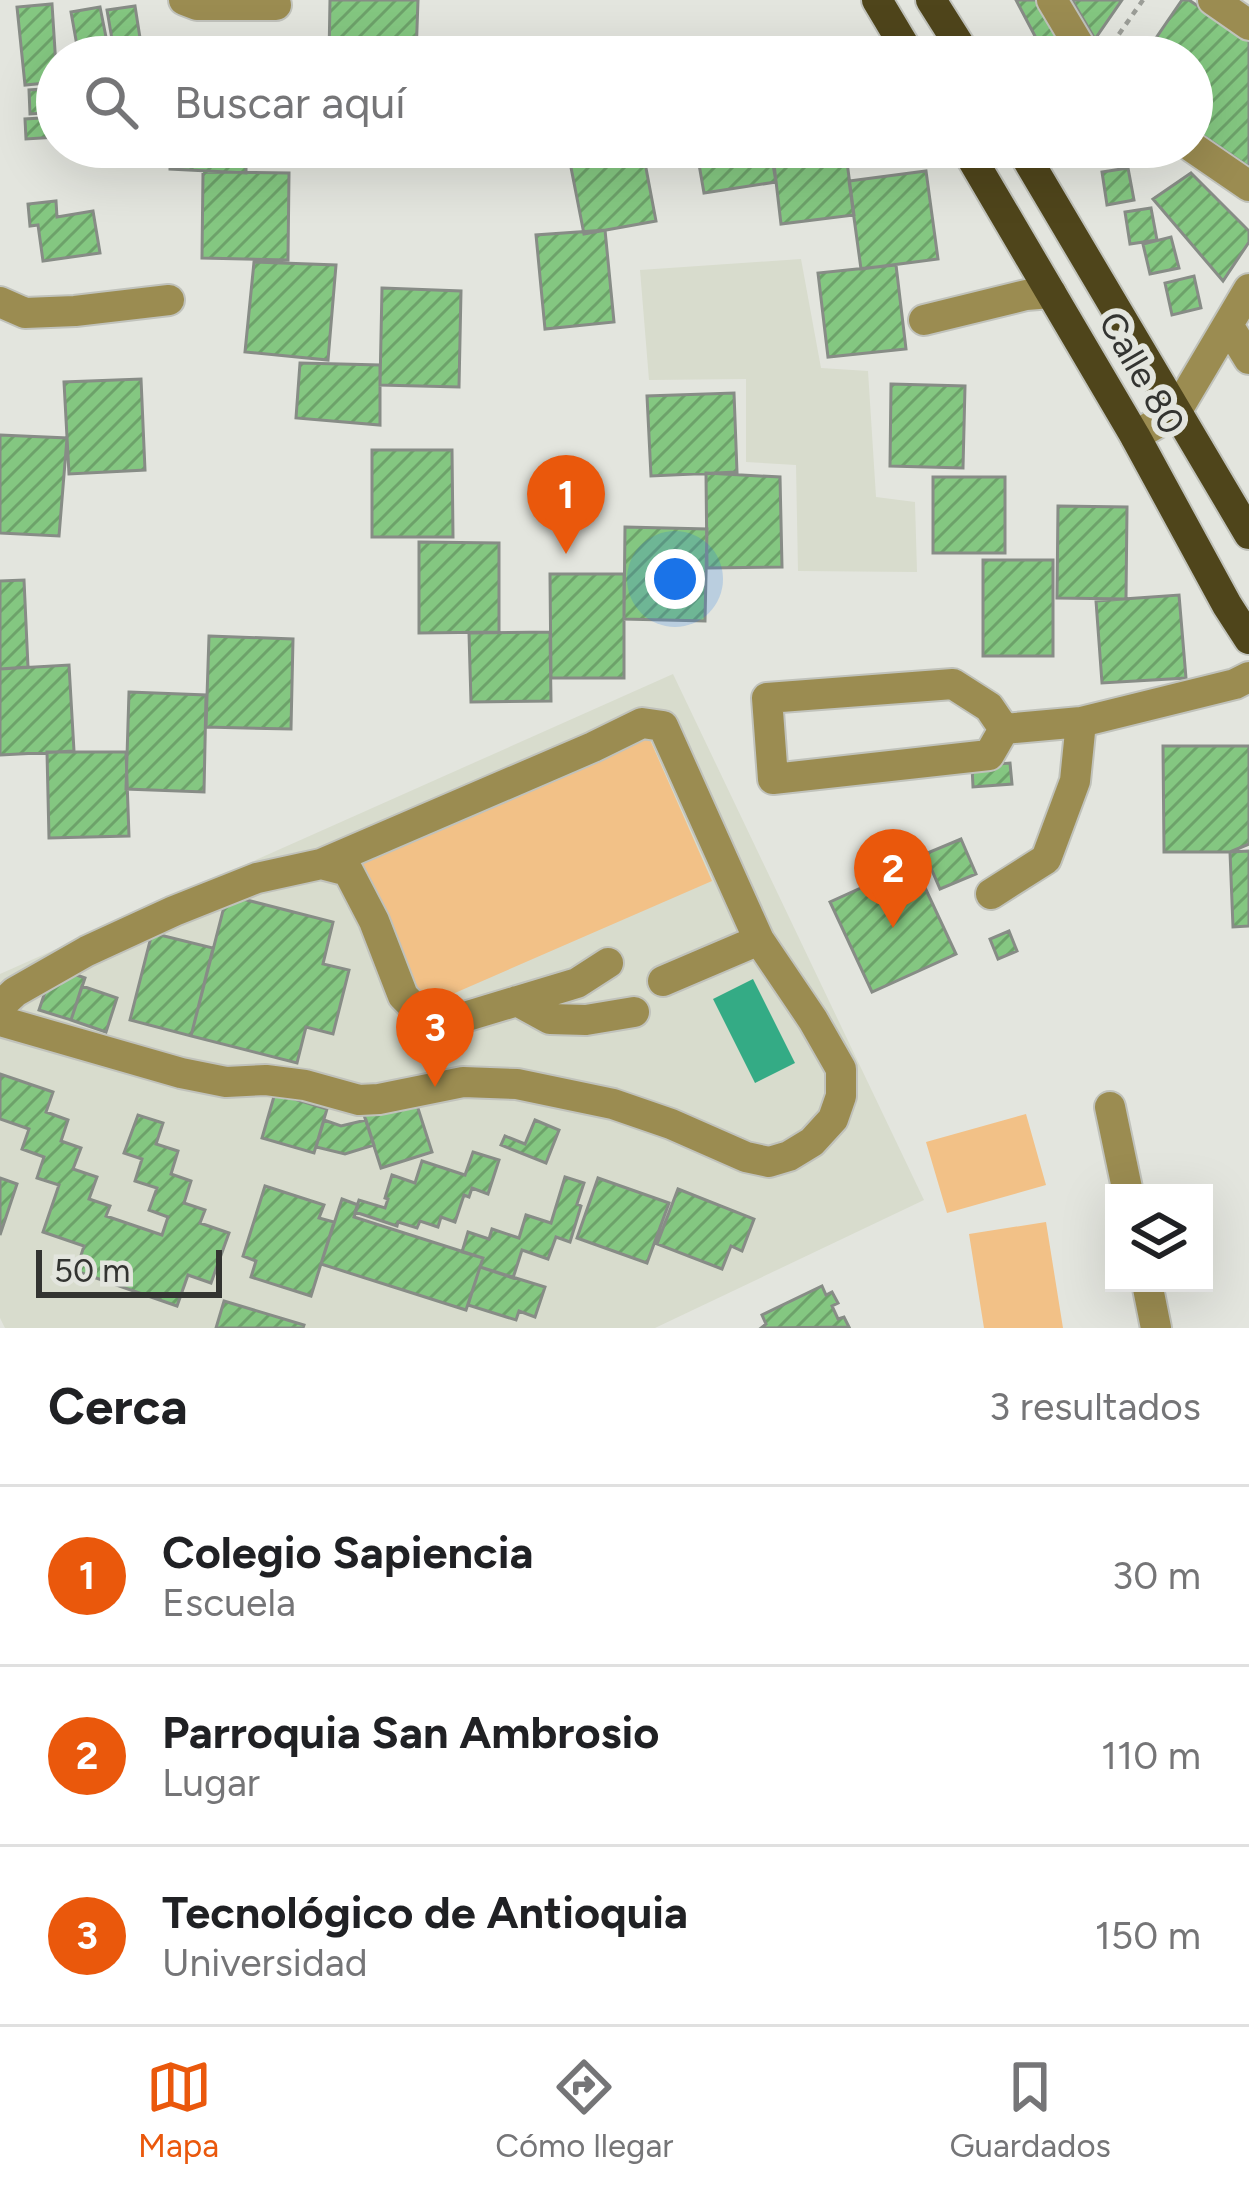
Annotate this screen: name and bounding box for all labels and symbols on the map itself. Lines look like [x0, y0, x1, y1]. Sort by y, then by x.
street label: Calle 80 [1090, 304, 1194, 442]
pin: 1 [527, 455, 605, 554]
your location [645, 549, 705, 609]
pin: 2 [854, 829, 932, 928]
pin: 3 [396, 988, 474, 1087]
scale bar [36, 1244, 222, 1297]

